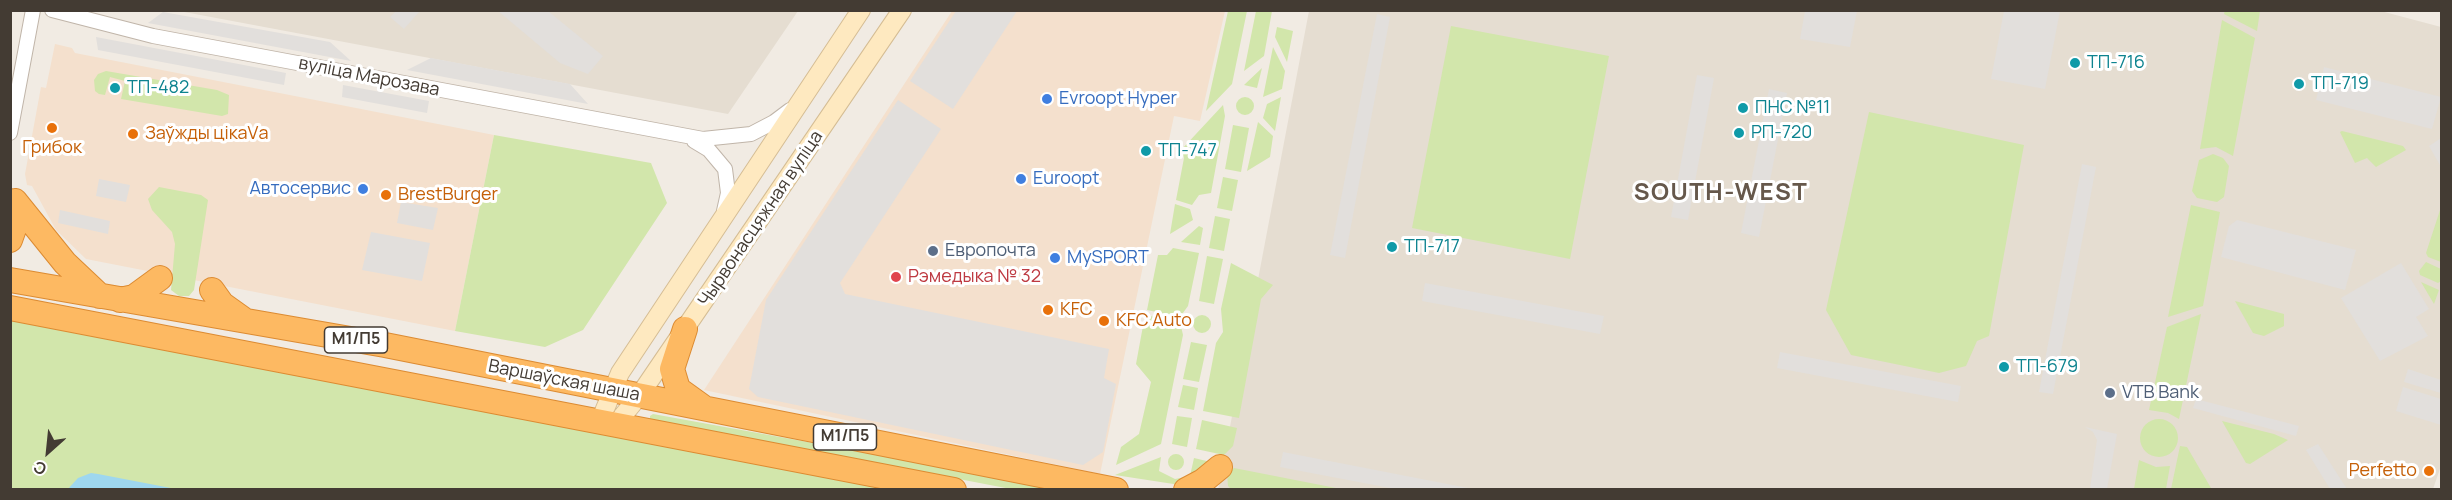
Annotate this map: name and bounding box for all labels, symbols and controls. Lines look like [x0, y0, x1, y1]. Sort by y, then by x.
place label: ТП-716 [2087, 52, 2145, 74]
street label: вуліца Марозава [297, 53, 441, 101]
marker: ТП-716 [2068, 56, 2082, 70]
place label: ТП-719 [2311, 73, 2369, 95]
place label: ТП-482 [127, 77, 189, 99]
marker: ТП-719 [2292, 77, 2306, 91]
marker: ТП-482 [108, 81, 122, 95]
place label: Evroopt Hyper [1059, 88, 1177, 110]
marker: Evroopt Hyper [1040, 92, 1054, 106]
place label: ПНС №11 [1755, 97, 1830, 119]
marker: ПНС №11 [1736, 101, 1750, 115]
marker: Грибок [45, 121, 59, 135]
place label: РП-720 [1751, 122, 1812, 144]
place label: Заўжды цікаVа [145, 123, 268, 145]
marker: РП-720 [1732, 126, 1746, 140]
marker: Заўжды цікаVа [126, 127, 140, 141]
street label: Чырвонасцяжная вуліца [694, 127, 828, 311]
place label: Грибок [22, 137, 82, 159]
place label: ТП-747 [1158, 140, 1217, 162]
marker: ТП-747 [1139, 144, 1153, 158]
place label: Euroopt [1033, 168, 1099, 190]
marker: Euroopt [1014, 172, 1028, 186]
place label: Автосервис [249, 178, 351, 200]
district label: SOUTH-WEST [1633, 179, 1809, 207]
marker: Автосервис [356, 182, 370, 196]
place label: BrestBurger [398, 184, 498, 206]
marker: BrestBurger [379, 188, 393, 202]
place label: ТП-717 [1404, 236, 1460, 258]
place label: Европочта [945, 240, 1036, 262]
marker: ТП-717 [1385, 240, 1399, 254]
marker: Европочта [926, 244, 940, 258]
place label: MySPORT [1067, 247, 1149, 269]
marker: MySPORT [1048, 251, 1062, 265]
place label: Рэмедыка № 32 [908, 266, 1041, 288]
marker: Рэмедыка № 32 [889, 270, 903, 284]
place label: KFC [1060, 299, 1093, 321]
marker: KFC [1041, 303, 1055, 317]
place label: KFC Auto [1116, 310, 1192, 332]
marker: KFC Auto [1097, 314, 1111, 328]
road number: М1/П5 [324, 327, 388, 353]
street label: Варшаўская шаша [487, 356, 641, 406]
place label: ТП-679 [2016, 356, 2078, 378]
marker: ТП-679 [1997, 360, 2011, 374]
place label: VTB Bank [2122, 382, 2199, 404]
marker: VTB Bank [2103, 386, 2117, 400]
north arrow [18, 422, 78, 482]
road number: М1/П5 [814, 424, 876, 450]
text: С [30, 456, 50, 481]
place label: Perfetto [2349, 460, 2417, 482]
marker: Perfetto [2422, 464, 2436, 478]

